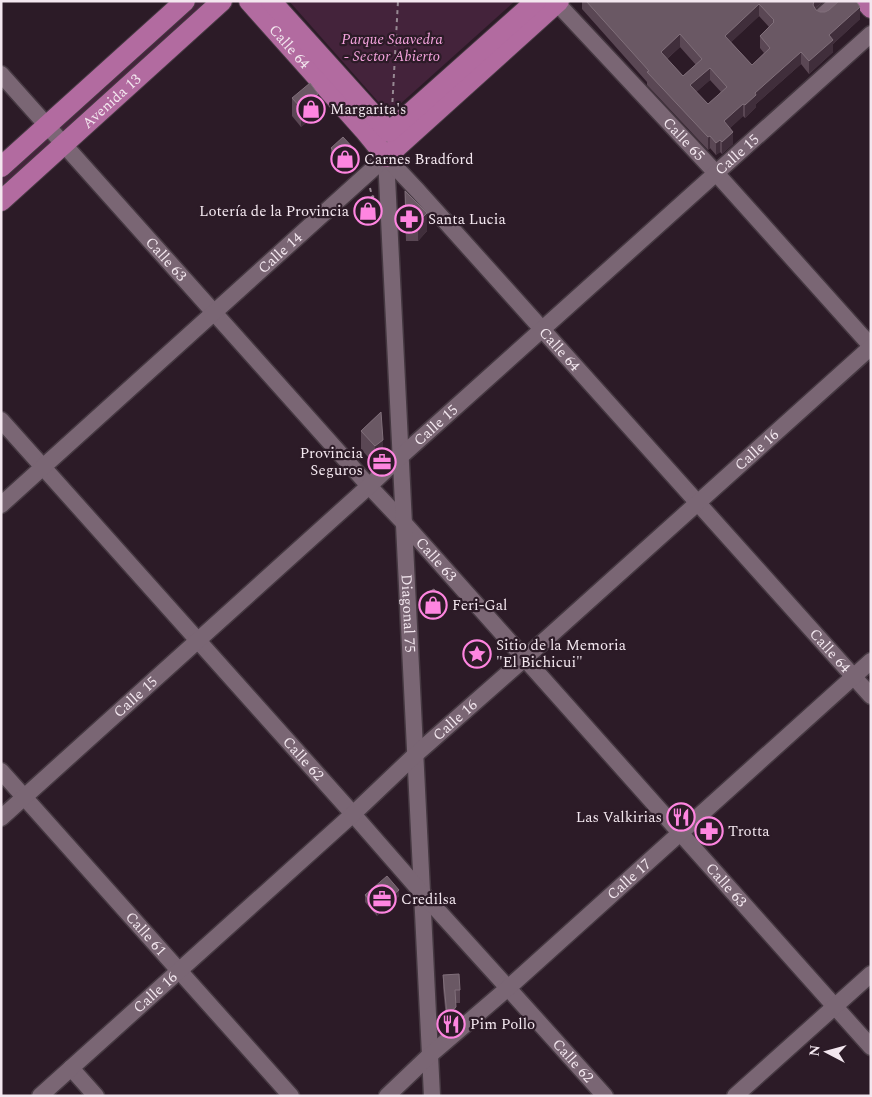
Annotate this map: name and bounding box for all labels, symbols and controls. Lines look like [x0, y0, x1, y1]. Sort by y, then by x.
street label: Calle 64 [263, 19, 316, 74]
park label: Parque Saavedra - Sector Abierto [341, 28, 443, 68]
street label: Avenida 13 [77, 68, 147, 134]
shop icon: Margarita's [296, 94, 326, 124]
place label: Margarita's [330, 98, 407, 121]
street label: Calle 65 [658, 112, 711, 166]
street label: Calle 15 [710, 128, 764, 181]
shop icon: Carnes Bradford [330, 144, 360, 174]
place label: Carnes Bradford [364, 148, 474, 171]
shop icon: Lotería de la Provincia [353, 196, 383, 226]
place label: Lotería de la Provincia [199, 200, 350, 223]
pharmacy icon: Santa Lucia [394, 204, 424, 234]
place label: Santa Lucia [428, 208, 507, 231]
street label: Calle 14 [253, 226, 308, 279]
street label: Calle 63 [140, 232, 193, 287]
street label: Calle 64 [533, 322, 586, 377]
street label: Calle 15 [408, 399, 463, 451]
street label: Calle 16 [729, 423, 784, 476]
place label: Provincia Seguros [300, 442, 364, 482]
office icon: Provincia Seguros [367, 447, 397, 477]
street label: Calle 63 [410, 532, 463, 587]
street label: Diagonal 75 [395, 573, 422, 653]
shop icon: Feri-Gal [418, 590, 448, 620]
place label: Feri-Gal [452, 594, 508, 617]
street label: Calle 64 [804, 623, 857, 678]
place label: Sitio de la Memoria "El Bichicui" [496, 634, 627, 674]
place icon: Sitio de la Memoria "El Bichicui" [462, 639, 492, 669]
street label: Calle 15 [108, 670, 163, 723]
street label: Calle 16 [427, 693, 483, 746]
street label: Calle 62 [277, 731, 330, 786]
restaurant icon: Las Valkirias [666, 802, 696, 832]
place label: Las Valkirias [576, 806, 662, 829]
pharmacy icon: Trotta [694, 816, 724, 846]
place label: Trotta [728, 820, 770, 843]
street label: Calle 17 [602, 853, 656, 905]
street label: Calle 63 [700, 857, 753, 913]
office icon: Credilsa [367, 884, 397, 914]
place label: Credilsa [401, 888, 457, 911]
street label: Calle 61 [120, 906, 172, 961]
street label: Calle 16 [128, 966, 183, 1019]
restaurant icon: Pim Pollo [436, 1009, 466, 1039]
place label: Pim Pollo [470, 1013, 535, 1036]
north arrow [802, 1027, 852, 1077]
street label: Calle 62 [547, 1033, 600, 1088]
text: N [804, 1044, 826, 1057]

